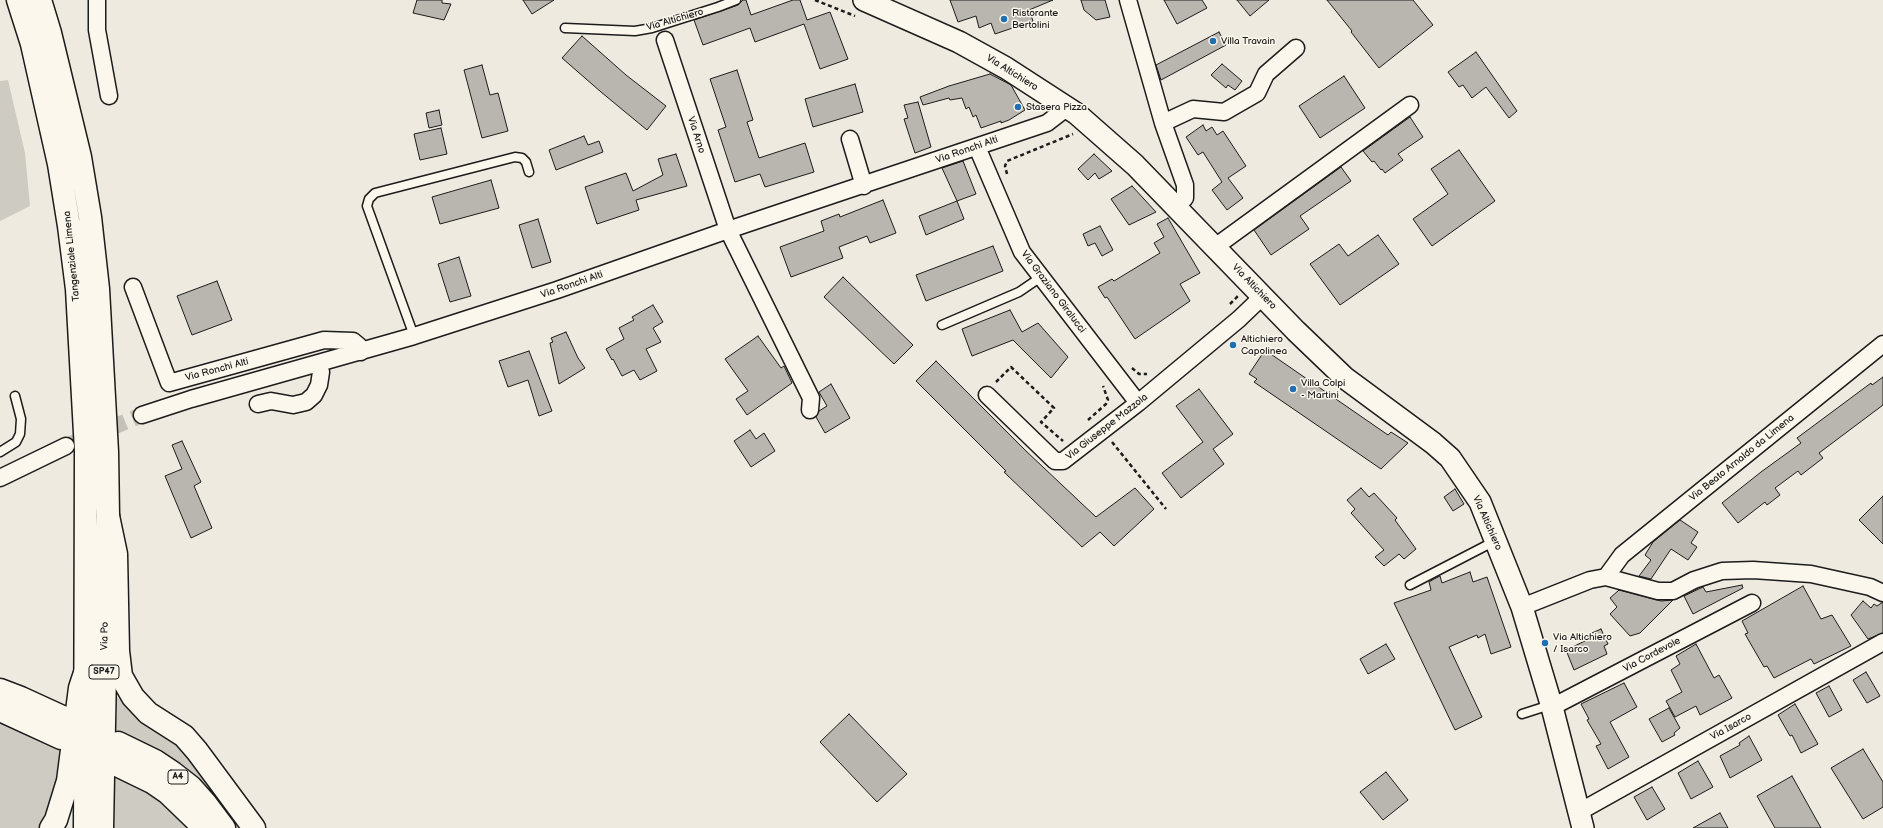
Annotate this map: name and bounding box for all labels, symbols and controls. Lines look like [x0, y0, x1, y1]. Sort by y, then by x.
street label: Via Altichiero [645, 6, 705, 34]
place label: Ristorante Bertolini [1012, 7, 1058, 30]
marker: Ristorante Bertolini [999, 14, 1009, 24]
place label: Villa Travain [1221, 35, 1275, 47]
marker: Villa Travain [1208, 36, 1218, 46]
street label: Via Altichiero [984, 52, 1040, 94]
place label: Stasera Pizza [1026, 101, 1087, 113]
marker: Stasera Pizza [1013, 102, 1023, 112]
street label: Via Arno [684, 115, 708, 155]
street label: Via Ronchi Alti [934, 134, 1000, 166]
street label: Tangenziale Limena [61, 210, 83, 302]
street label: Via Graziano Giralucci [1018, 248, 1088, 336]
street label: Via Altichiero [1229, 262, 1279, 312]
street label: Via Ronchi Alti [539, 269, 605, 301]
place label: Altichiero Capolinea [1241, 333, 1287, 356]
marker: Altichiero Capolinea [1228, 340, 1238, 350]
street label: Via Ronchi Alti [184, 356, 250, 384]
place label: Villa Colpi - Martini [1301, 377, 1345, 400]
marker: Villa Colpi - Martini [1288, 384, 1298, 394]
street label: Via Giuseppe Mazzola [1064, 391, 1150, 463]
street label: Via Beato Arnaldo da Limena [1687, 412, 1797, 504]
street label: Via Altichiero [1470, 494, 1504, 552]
street label: Via Po [99, 622, 111, 650]
place label: Via Altichiero / Isarco [1553, 631, 1612, 654]
street label: Via Cordevole [1621, 635, 1683, 675]
marker: Via Altichiero / Isarco [1540, 638, 1550, 648]
road number: SP47 [89, 665, 119, 679]
street label: Via Isarco [1708, 711, 1754, 743]
road number: A4 [168, 770, 188, 784]

